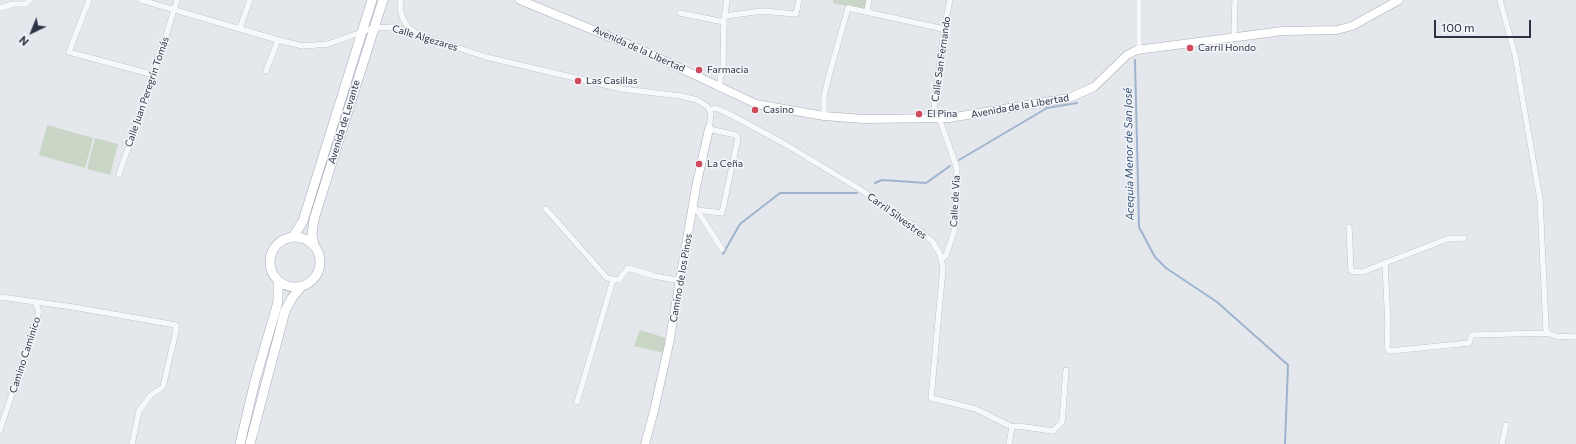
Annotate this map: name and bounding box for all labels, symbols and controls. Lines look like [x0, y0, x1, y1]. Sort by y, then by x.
north arrow [12, 12, 52, 52]
scale bar [1436, 12, 1533, 38]
street label: Calle San Fernando [929, 15, 953, 103]
text: 100 m [1441, 20, 1475, 34]
street label: Calle Algezares [391, 22, 459, 54]
street label: Avenida de la Libertad [591, 23, 687, 75]
text: N [16, 34, 31, 49]
street label: Calle Juan Peregrín Tomás [122, 35, 172, 149]
place label: Carril Hondo [1198, 42, 1256, 54]
marker: Carril Hondo [1185, 43, 1195, 53]
place label: Farmacia [707, 64, 748, 76]
marker: Farmacia [694, 65, 704, 75]
place label: Las Casillas [586, 75, 637, 87]
marker: Las Casillas [573, 76, 583, 86]
street label: Avenida de Levante [326, 79, 362, 165]
water label: Acequia Menor de San José [1121, 88, 1137, 220]
street label: Avenida de la Libertad [970, 91, 1070, 121]
place label: Casino [763, 104, 794, 116]
marker: Casino [750, 105, 760, 115]
place label: El Pina [927, 108, 957, 120]
marker: El Pina [914, 109, 924, 119]
place label: La Ceña [707, 158, 743, 170]
marker: La Ceña [694, 159, 704, 169]
street label: Calle de Via [948, 175, 962, 227]
street label: Carril Silvestres [865, 190, 929, 242]
street label: Camino de los Pinos [667, 233, 695, 323]
street label: Camino Caminico [7, 315, 43, 395]

